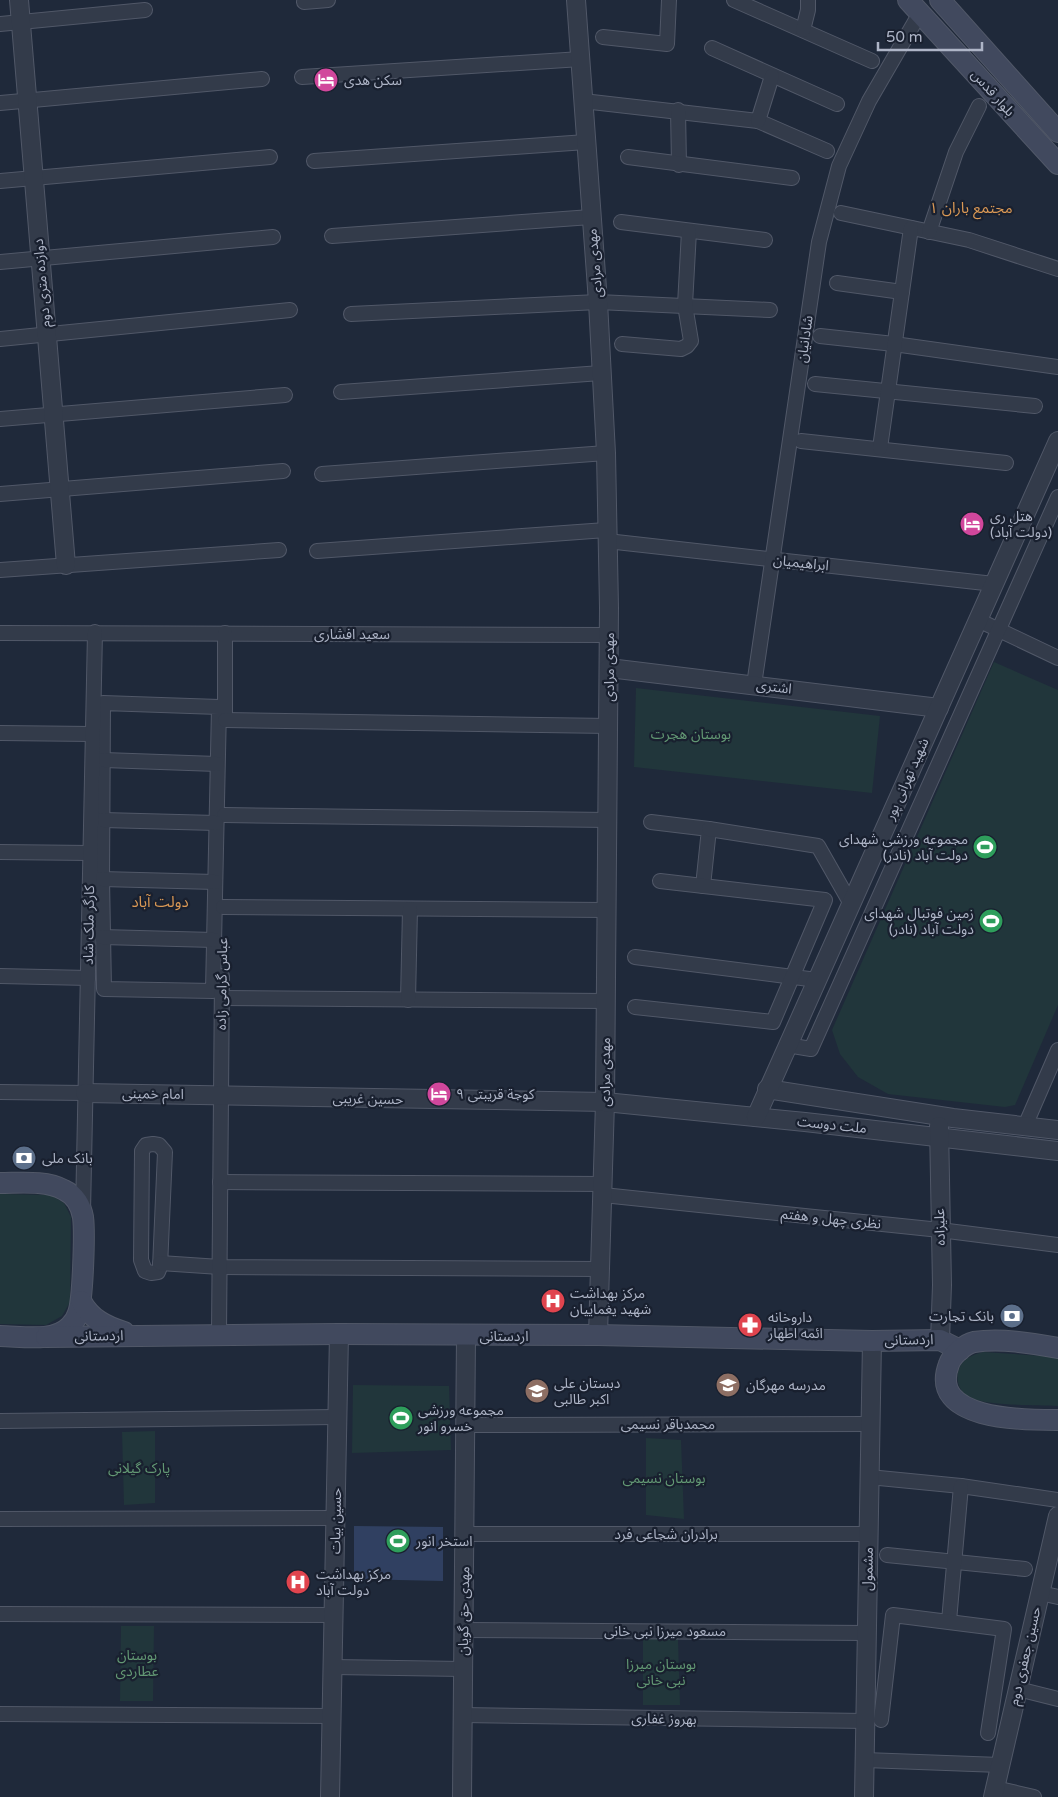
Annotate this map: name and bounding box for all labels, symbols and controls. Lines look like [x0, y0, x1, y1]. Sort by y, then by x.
scale bar [878, 20, 982, 52]
text: 50 m [886, 28, 923, 46]
street label: بلوار قدس [968, 66, 1019, 120]
hotel icon: سكن هدى [313, 67, 339, 93]
place label: سكن هدى [344, 72, 402, 89]
district label: مجتمع باران ١ [929, 199, 1013, 220]
street label: مهدی مرادی [584, 228, 606, 298]
street label: دوازده متری دوم [30, 237, 56, 328]
street label: شادانیان [793, 314, 817, 364]
place label: هتل ری (دولت آباد) [990, 508, 1052, 541]
hotel icon: هتل ری (دولت آباد) [959, 511, 985, 537]
street label: ابراهیمیان [772, 552, 830, 574]
street label: سعید افشاری [314, 626, 390, 643]
street label: مهدی مرادی [601, 632, 618, 702]
street label: اشتری [755, 676, 793, 698]
park label: بوستان هجرت [651, 726, 731, 743]
street label: شهید تهرانی پور [881, 735, 934, 824]
place label: مجموعه ورزشی شهدای دولت آباد (نادر) [839, 831, 968, 864]
sports icon: مجموعه ورزشی شهدای دولت آباد (نادر) [972, 834, 998, 860]
street label: کارگر ملک شاد [80, 885, 98, 965]
district label: دولت آباد [131, 893, 189, 911]
place label: زمین فوتبال شهدای دولت آباد (نادر) [864, 905, 974, 938]
sports icon: زمین فوتبال شهدای دولت آباد (نادر) [978, 908, 1004, 934]
street label: عباس گرامی زاده [213, 938, 231, 1030]
street label: مهدی مرادی [597, 1037, 614, 1107]
hotel icon: ۹ کوجة قریبتی [426, 1081, 452, 1107]
street label: امام خمینی [122, 1085, 184, 1105]
place label: ۹ کوجة قریبتی [456, 1086, 535, 1103]
street label: حسین غریبی [333, 1090, 403, 1108]
street label: ملت دوست [796, 1113, 868, 1137]
bank icon: بانک ملی [11, 1145, 37, 1171]
place label: بانک ملی [42, 1150, 93, 1167]
street label: نظری چهل و هفتم [780, 1205, 882, 1235]
street label: علیزاده [931, 1208, 949, 1246]
place label: مرکز بهداشت شهید یغماییان [570, 1285, 651, 1318]
hospital icon: مرکز بهداشت شهید یغماییان [540, 1288, 566, 1314]
bank icon: بانک تجارت [999, 1303, 1025, 1329]
place label: بانک تجارت [929, 1308, 994, 1325]
place label: داروخانه ائمه اطهار [767, 1309, 823, 1342]
pharmacy icon: داروخانه ائمه اطهار [737, 1312, 763, 1338]
street label: اردستانی [74, 1327, 124, 1345]
street label: اردستانی [479, 1328, 529, 1345]
street label: اردستانی [884, 1331, 934, 1349]
school or university icon: مدرسه مهرگان [715, 1372, 741, 1398]
place label: دبستان علی اکبر طالبی [554, 1375, 621, 1408]
place label: مدرسه مهرگان [746, 1377, 826, 1394]
school or university icon: دبستان علی اکبر طالبی [524, 1378, 550, 1404]
place label: مجموعه ورزشی خسرو انور [417, 1402, 504, 1435]
sports icon: مجموعه ورزشی خسرو انور [388, 1405, 414, 1431]
street label: محمدباقر نسیمی [621, 1416, 715, 1433]
park label: پارک گیلانی [108, 1460, 170, 1478]
park label: بوستان نسیمی [622, 1470, 706, 1487]
street label: حسین بیات [327, 1488, 345, 1554]
street label: برادران شجاعی فرد [614, 1526, 718, 1543]
sports icon: استخر انور [385, 1528, 411, 1554]
place label: استخر انور [415, 1533, 472, 1550]
street label: مشمول [859, 1547, 877, 1591]
place label: مرکز بهداشت دولت آباد [316, 1566, 391, 1599]
street label: مهدی حق گویان [455, 1566, 474, 1656]
hospital icon: مرکز بهداشت دولت آباد [285, 1569, 311, 1595]
street label: حسین جعفری دوم [1005, 1605, 1047, 1708]
street label: مسعود میرزا نبی خانی [604, 1623, 726, 1640]
park label: بوستان عطاردی [115, 1647, 159, 1680]
park label: بوستان میرزا نبی خانی [626, 1656, 696, 1689]
street label: بهروز غفاری [631, 1710, 697, 1728]

